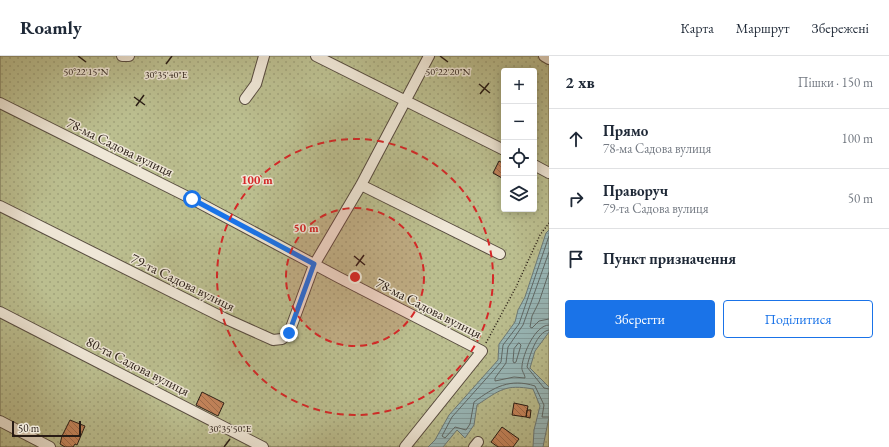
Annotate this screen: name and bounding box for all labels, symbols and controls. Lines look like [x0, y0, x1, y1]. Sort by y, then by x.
text: Roamly [20, 15, 82, 40]
text: Карта [680, 19, 714, 37]
text: Маршрут [736, 19, 790, 37]
text: Збережені [812, 19, 869, 37]
text: 50°22'15"N [64, 65, 109, 78]
text: 50°22'20"N [426, 65, 471, 78]
text: 30°35'40"E [145, 68, 188, 81]
map controls [501, 68, 537, 212]
button: + [501, 68, 537, 104]
text: 2 хв [565, 71, 595, 93]
text: Пішки · 150 m [798, 74, 873, 91]
button: − [501, 104, 537, 140]
street label: 78-ма Садова вулиця [64, 113, 176, 181]
text: Прямо [603, 121, 648, 140]
icon: ahead [565, 128, 587, 150]
text: 100 m [842, 130, 873, 147]
button: locate [501, 140, 537, 176]
text: 78-ма Садова вулиця [603, 140, 711, 157]
text: 100 m [241, 172, 273, 188]
button: layers [501, 176, 537, 212]
text: Праворуч [603, 181, 668, 200]
icon: right [565, 188, 587, 210]
route start [183, 190, 201, 208]
text: 50 m [848, 190, 873, 207]
text: 79-та Садова вулиця [603, 200, 709, 217]
text: 50 m [293, 220, 319, 236]
icon: arrive [565, 248, 587, 270]
street label: 79-та Садова вулиця [128, 249, 238, 315]
text: Пункт призначення [603, 249, 736, 268]
centre of rings [348, 270, 362, 284]
street label: 78-ма Садова вулиця [373, 274, 485, 342]
button: Зберегти [565, 300, 715, 338]
button: Поділитися [723, 300, 873, 338]
route end [280, 324, 298, 342]
street label: 80-та Садова вулиця [83, 332, 193, 400]
scale bar [12, 419, 81, 438]
text: 50 m [18, 421, 39, 435]
text: 30°35'50"E [209, 422, 252, 435]

